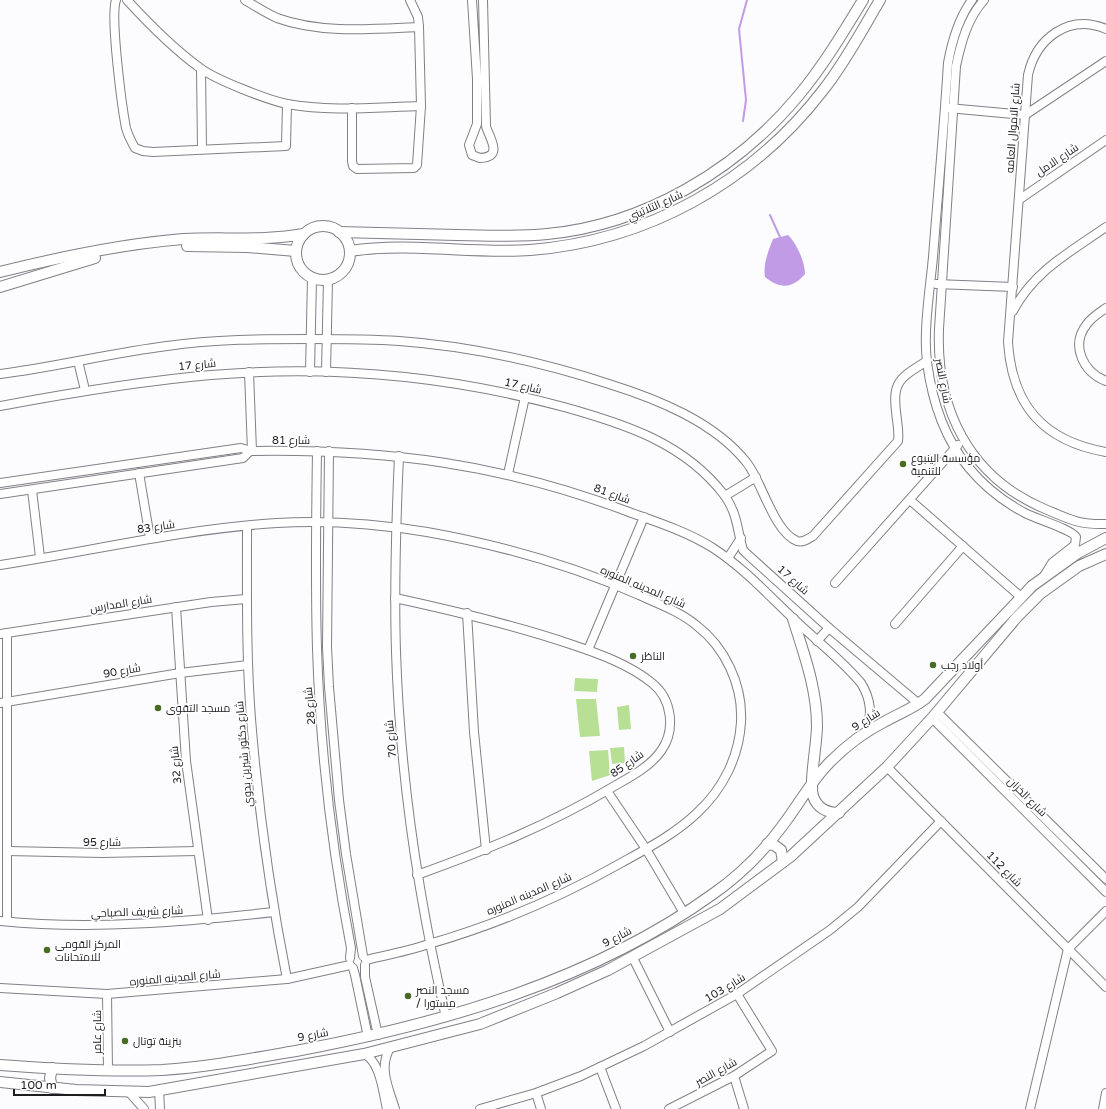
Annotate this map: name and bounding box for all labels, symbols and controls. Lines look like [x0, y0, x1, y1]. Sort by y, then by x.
street label: شارع الاموال العامه [1003, 82, 1024, 174]
street label: شارع الامل [1033, 141, 1081, 180]
street label: شارع التلاتيني [625, 188, 685, 226]
street label: شارع النصر [931, 356, 954, 405]
street label: شارع 17 [178, 357, 217, 374]
street label: شارع 17 [503, 375, 543, 398]
street label: شارع 81 [272, 434, 310, 448]
place label: مؤسسة الينبوع للتنمية [911, 452, 980, 478]
marker: مؤسسة الينبوع للتنمية [898, 459, 908, 469]
street label: شارع 81 [592, 481, 632, 508]
street label: شارع 83 [136, 518, 176, 537]
street label: شارع 17 [774, 562, 811, 598]
street label: شارع المدينه المنوره [598, 563, 688, 612]
street label: شارع المدارس [89, 593, 153, 616]
place label: الناظر [640, 650, 665, 663]
marker: الناظر [628, 651, 638, 661]
place label: أولاد رجب [941, 658, 983, 672]
marker: أولاد رجب [928, 660, 938, 670]
street label: شارع 90 [102, 661, 142, 682]
street label: شارع 28 [302, 686, 319, 725]
street label: شارع دكتور شيرين بدوي [233, 700, 257, 808]
place label: مسجد التقوى [166, 702, 230, 715]
marker: مسجد التقوى [153, 703, 163, 713]
street label: شارع 9 [849, 706, 883, 735]
street label: شارع 70 [383, 719, 400, 758]
street label: شارع 32 [168, 745, 185, 784]
street label: شارع 85 [608, 748, 647, 781]
street label: شارع الخزان [1004, 775, 1049, 820]
street label: شارع 95 [83, 836, 121, 850]
street label: شارع 112 [983, 849, 1024, 890]
street label: شارع المدينه المنوره [484, 870, 574, 919]
street label: شارع شريف الصباحي [91, 904, 183, 922]
street label: شارع 9 [600, 924, 634, 951]
place label: المركز القومى للامتحانات [55, 938, 121, 964]
marker: المركز القومى للامتحانات [42, 945, 52, 955]
street label: شارع المدينه المنوره [129, 968, 221, 989]
street label: شارع 103 [702, 971, 748, 1006]
place label: مسجد النصر / مستورا [415, 984, 469, 1010]
marker: مسجد النصر / مستورا [403, 991, 413, 1001]
street label: شارع عامر [91, 1010, 105, 1055]
street label: شارع 9 [297, 1026, 330, 1045]
place label: بنزينة توتال [133, 1035, 182, 1048]
marker: بنزينة توتال [120, 1036, 130, 1046]
street label: شارع النصر [692, 1055, 740, 1090]
scale bar [14, 1071, 105, 1097]
text: 100 m [20, 1078, 57, 1092]

